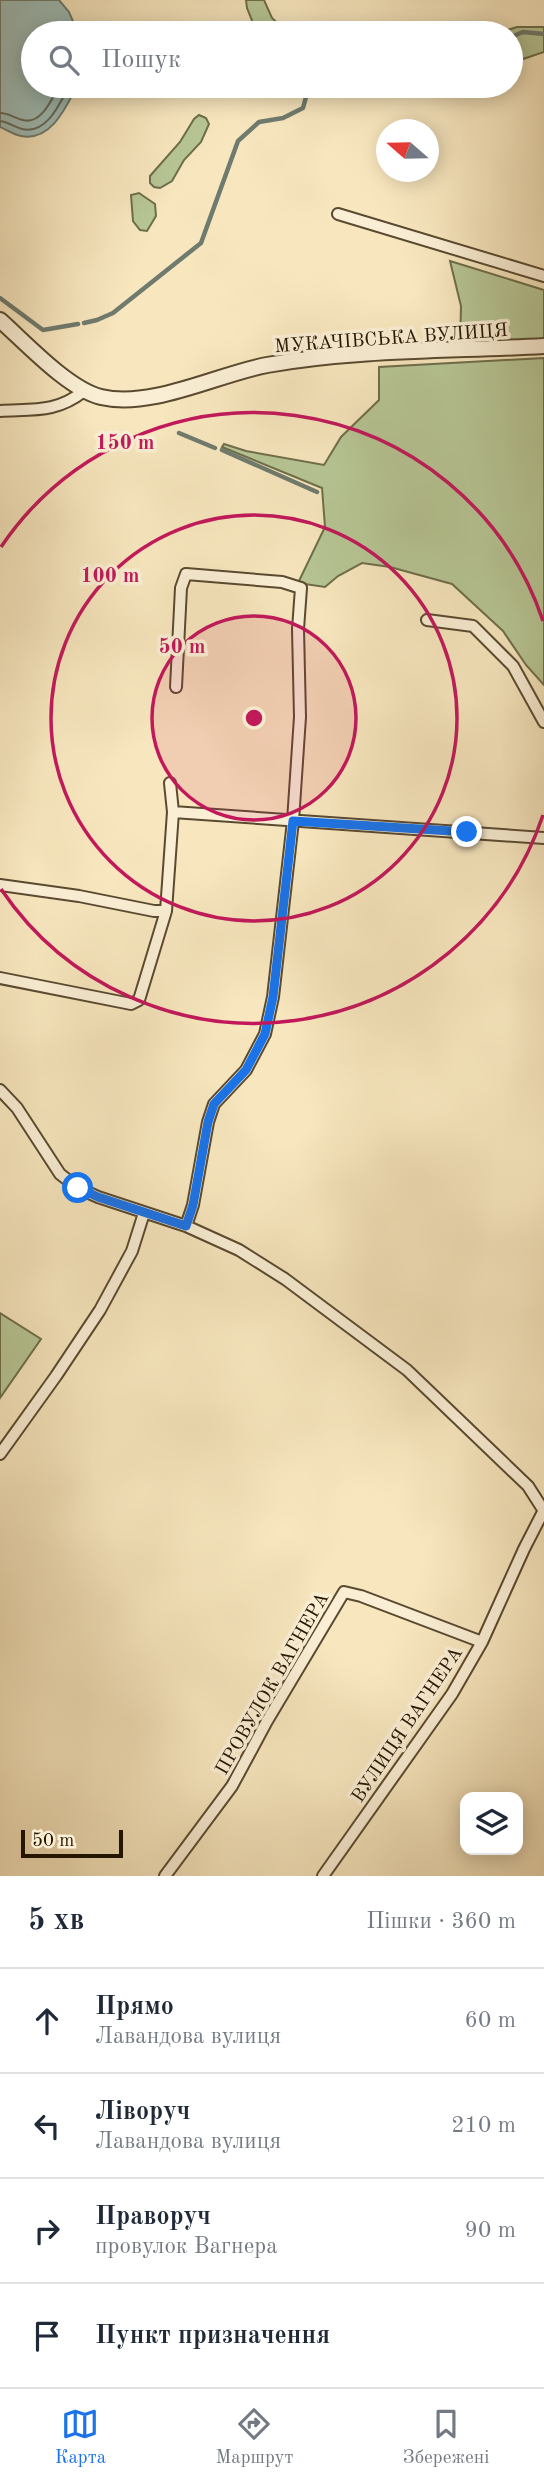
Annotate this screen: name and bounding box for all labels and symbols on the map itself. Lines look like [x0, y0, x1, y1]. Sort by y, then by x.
north arrow [376, 119, 439, 182]
street label: МУКАЧІВСЬКА ВУЛИЦЯ [274, 322, 509, 357]
text: 150 m [95, 433, 155, 454]
text: 100 m [80, 566, 140, 587]
text: 50 m [158, 637, 206, 658]
centre of rings [242, 706, 266, 730]
route end [451, 816, 482, 847]
route start [62, 1172, 93, 1203]
street label: ПРОВУЛОК ВАГНЕРА [213, 1589, 333, 1779]
street label: ВУЛИЦЯ ВАГНЕРА [349, 1644, 467, 1807]
scale bar [21, 1827, 122, 1859]

